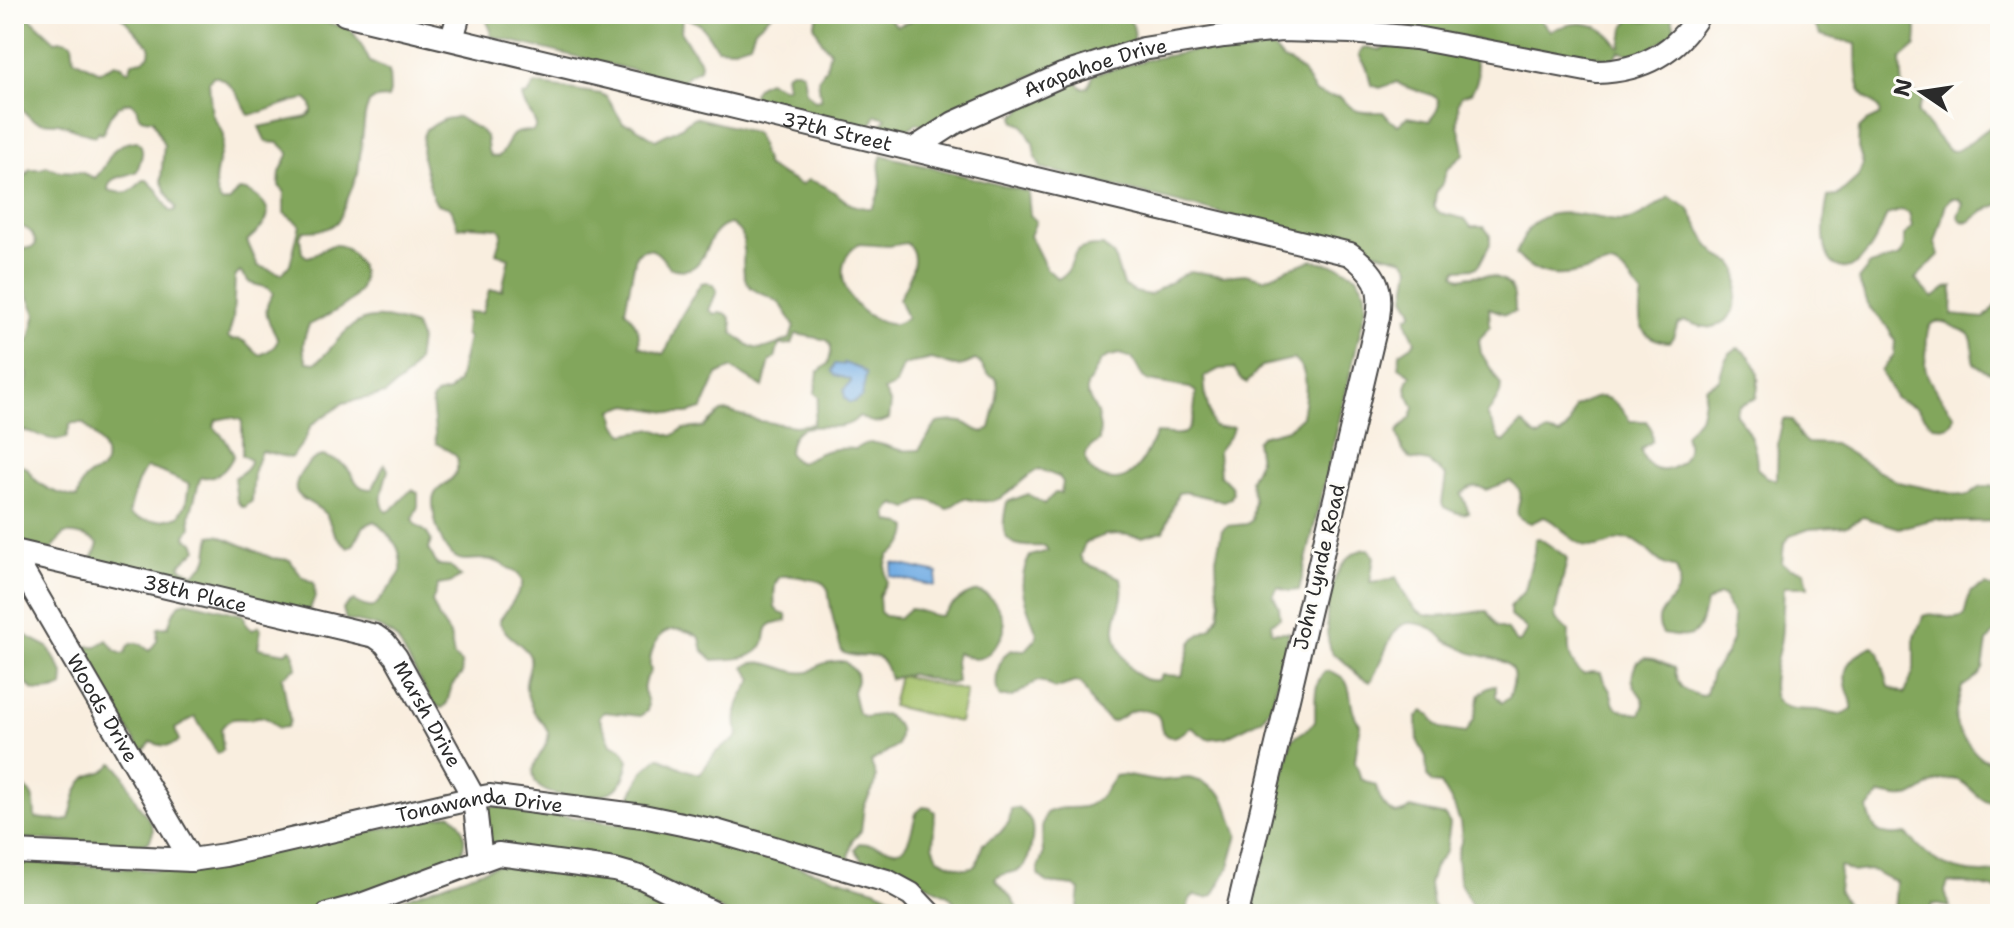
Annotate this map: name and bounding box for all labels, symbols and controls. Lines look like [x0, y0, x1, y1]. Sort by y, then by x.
street label: Arapahoe Drive [1019, 32, 1169, 104]
north arrow [1882, 52, 1962, 132]
text: N [1887, 76, 1919, 99]
street label: 37th Street [779, 106, 895, 157]
street label: John Lynde Road [1287, 481, 1351, 653]
street label: 38th Place [141, 569, 250, 618]
street label: Woods Drive [61, 649, 144, 767]
street label: Marsh Drive [388, 656, 467, 772]
street label: Tonawanda Drive [394, 782, 564, 828]

